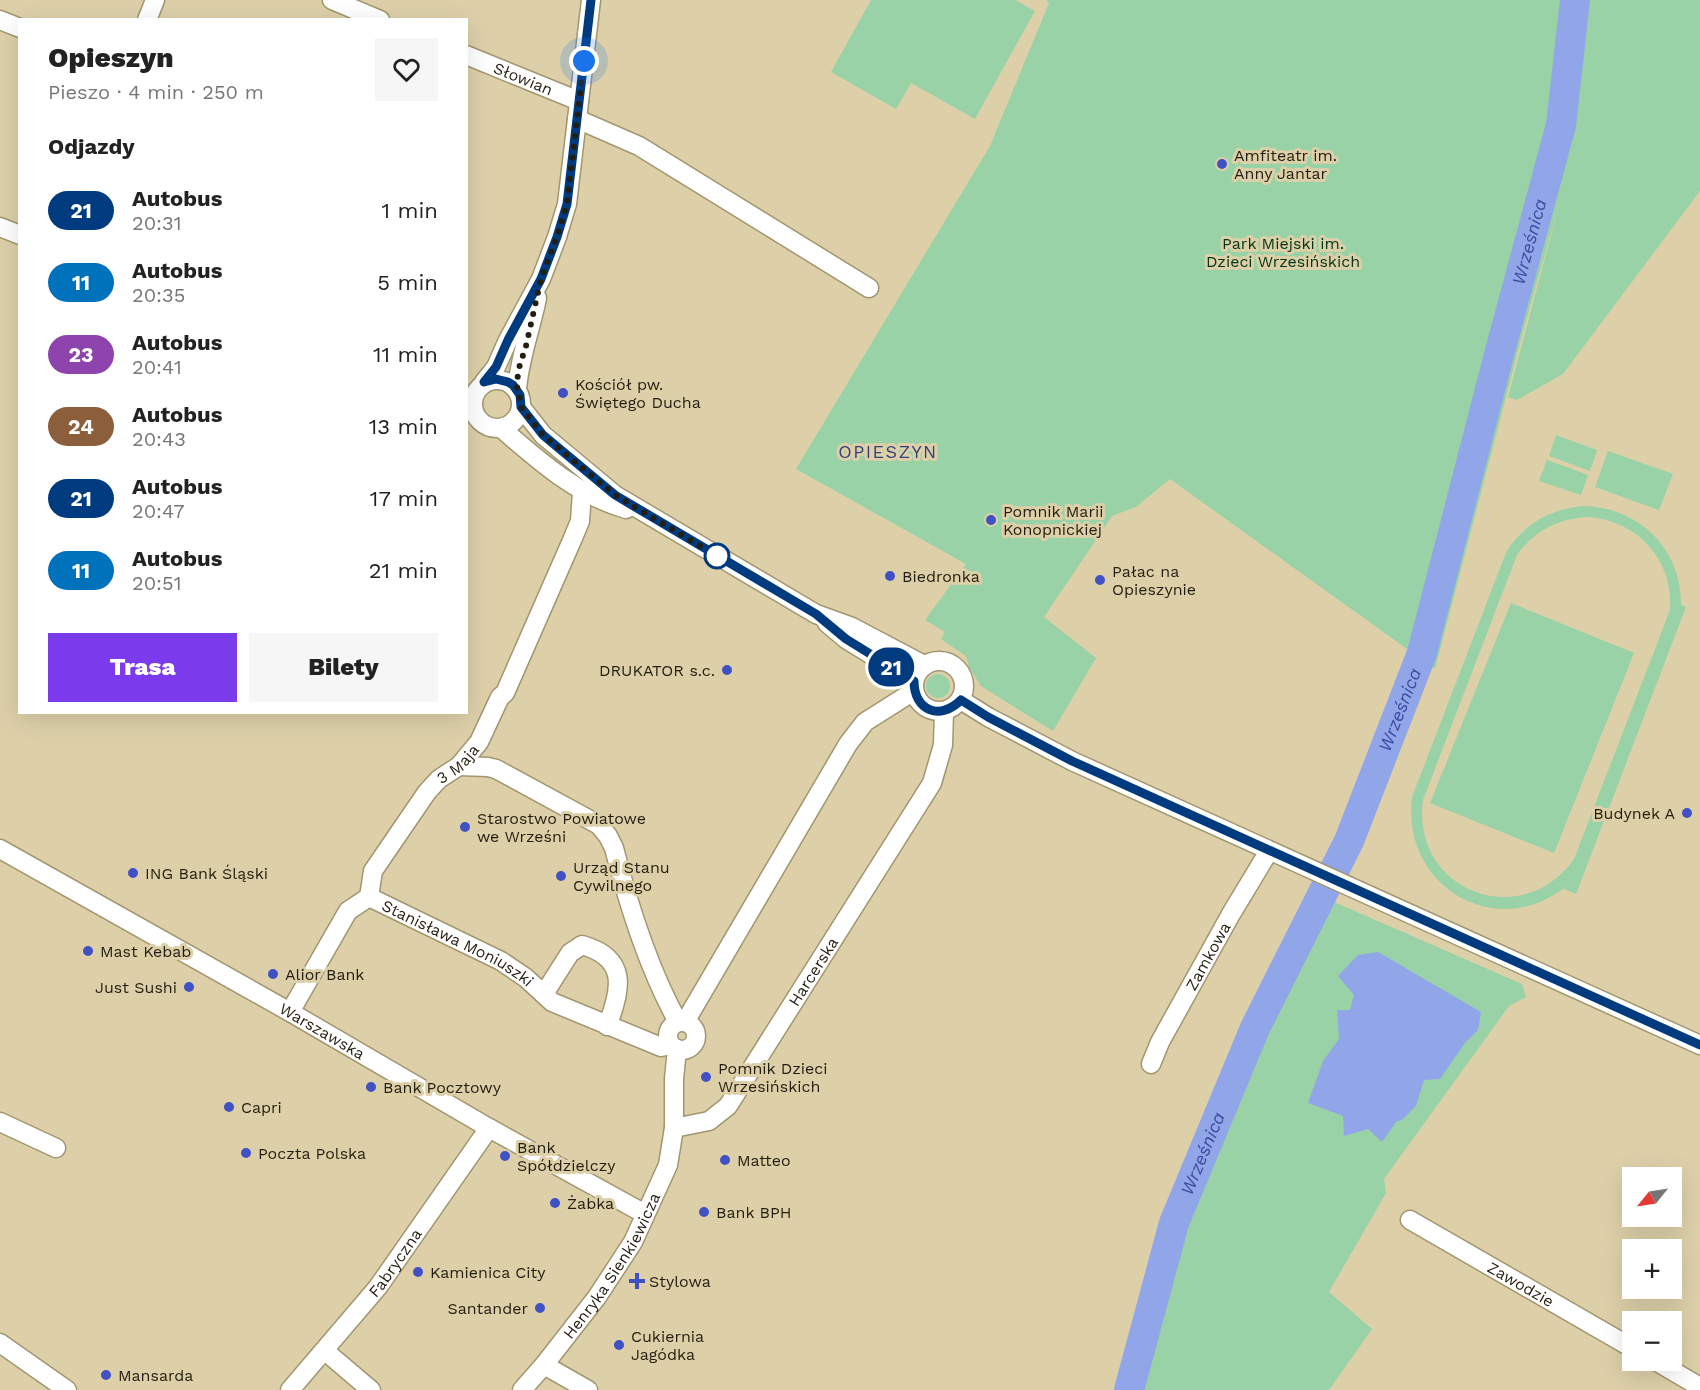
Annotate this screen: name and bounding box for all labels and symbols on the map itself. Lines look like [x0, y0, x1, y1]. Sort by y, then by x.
your location [569, 46, 599, 76]
street label: Słowian [491, 58, 556, 99]
place label: Amfiteatr im. Anny Jantar [1234, 146, 1337, 183]
marker: Amfiteatr im. Anny Jantar [1215, 157, 1229, 171]
water label: Wrześnica [1507, 197, 1551, 287]
park label: Park Miejski im. Dzieci Wrzesińskich [1206, 234, 1360, 271]
place label: Kościół pw. Świętego Ducha [575, 375, 701, 412]
marker: Kościół pw. Świętego Ducha [556, 386, 570, 400]
district label: OPIESZYN [838, 441, 938, 462]
place label: Pomnik Marii Konopnickiej [1003, 502, 1103, 539]
marker: Pomnik Marii Konopnickiej [984, 513, 998, 527]
unlabelled marker [704, 543, 730, 569]
place label: Pałac na Opieszynie [1112, 562, 1196, 599]
place label: Biedronka [902, 567, 980, 586]
marker: Biedronka [883, 569, 897, 583]
marker: Pałac na Opieszynie [1093, 573, 1107, 587]
line badge: 21 [864, 648, 918, 686]
place label: DRUKATOR s.c. [599, 661, 715, 680]
marker: DRUKATOR s.c. [720, 663, 734, 677]
water label: Wrześnica [1374, 665, 1425, 755]
street label: 3 Maja [433, 740, 483, 788]
place label: Budynek A [1593, 804, 1675, 823]
marker: Budynek A [1680, 806, 1694, 820]
place label: Starostwo Powiatowe we Wrześni [477, 809, 646, 846]
marker: Starostwo Powiatowe we Wrześni [458, 820, 472, 834]
place label: Urząd Stanu Cywilnego [573, 858, 670, 895]
place label: ING Bank Śląski [145, 864, 268, 883]
marker: ING Bank Śląski [126, 866, 140, 880]
marker: Urząd Stanu Cywilnego [554, 869, 568, 883]
street label: Stanisława Moniuszki [379, 896, 537, 990]
street label: Zamkowa [1182, 919, 1235, 994]
street label: Harcerska [785, 934, 842, 1010]
place label: Mast Kebab [100, 942, 191, 961]
marker: Mast Kebab [81, 944, 95, 958]
place label: Alior Bank [285, 965, 364, 984]
marker: Alior Bank [266, 967, 280, 981]
place label: Just Sushi [95, 978, 177, 997]
marker: Just Sushi [182, 980, 196, 994]
street label: Warszawska [276, 999, 368, 1063]
place label: Pomnik Dzieci Wrzesińskich [718, 1059, 828, 1096]
marker: Pomnik Dzieci Wrzesińskich [699, 1070, 713, 1084]
place label: Bank Pocztowy [383, 1078, 502, 1097]
marker: Bank Pocztowy [364, 1080, 378, 1094]
place label: Capri [241, 1098, 282, 1117]
marker: Capri [222, 1100, 236, 1114]
water label: Wrześnica [1176, 1109, 1229, 1198]
place label: Bank Spółdzielczy [517, 1138, 616, 1175]
place label: Poczta Polska [258, 1144, 366, 1163]
marker: Poczta Polska [239, 1146, 253, 1160]
marker: Bank Spółdzielczy [498, 1149, 512, 1163]
place label: Matteo [737, 1151, 791, 1170]
marker: Matteo [718, 1153, 732, 1167]
north arrow [1622, 1167, 1682, 1227]
street label: Henryka Sienkiewicza [559, 1190, 664, 1343]
place label: Żabka [567, 1194, 614, 1213]
marker: Żabka [548, 1196, 562, 1210]
place label: Bank BPH [716, 1203, 792, 1222]
marker: Bank BPH [697, 1205, 711, 1219]
street label: Fabryczna [365, 1225, 426, 1301]
street label: Zawodzie [1484, 1258, 1557, 1311]
place label: Kamienica City [430, 1263, 546, 1282]
marker: Kamienica City [411, 1265, 425, 1279]
place label: Stylowa [649, 1272, 711, 1291]
marker: Stylowa [630, 1274, 644, 1288]
place label: Santander [448, 1299, 528, 1318]
marker: Santander [533, 1301, 547, 1315]
place label: Cukiernia Jagódka [631, 1327, 704, 1364]
marker: Cukiernia Jagódka [612, 1338, 626, 1352]
place label: Mansarda [118, 1366, 193, 1385]
marker: Mansarda [99, 1368, 113, 1382]

